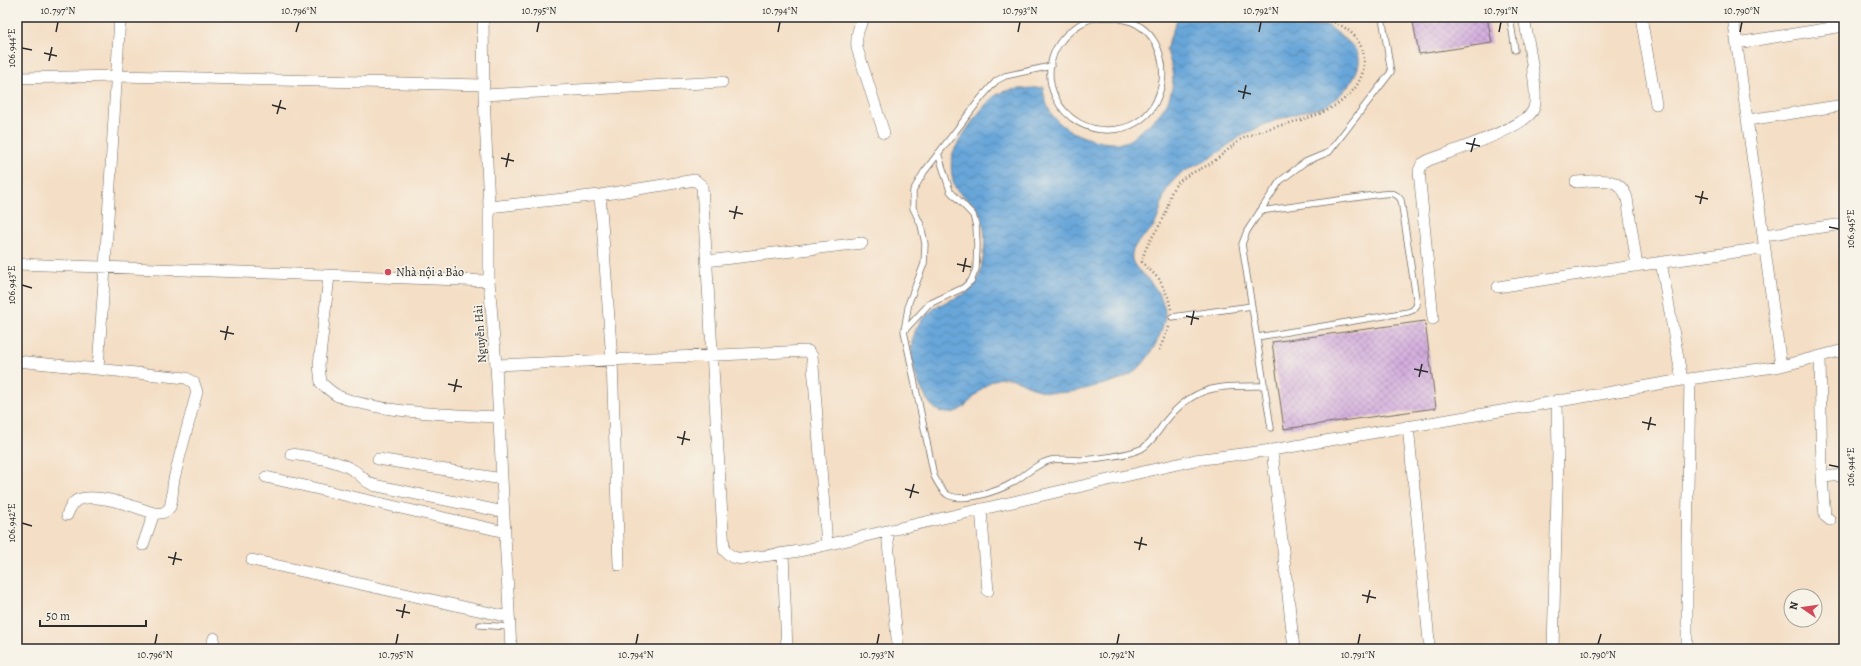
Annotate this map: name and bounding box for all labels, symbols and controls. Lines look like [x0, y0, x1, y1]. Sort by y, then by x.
text: 10.797°N [41, 4, 75, 17]
text: 10.796°N [281, 4, 317, 17]
text: 10.795°N [521, 4, 557, 17]
text: 10.794°N [762, 4, 798, 17]
text: 10.793°N [1003, 4, 1037, 17]
text: 10.792°N [1243, 4, 1279, 17]
text: 10.791°N [1484, 4, 1518, 17]
text: 10.790°N [1724, 4, 1760, 17]
text: 106.944°E [5, 28, 18, 67]
text: 106.945°E [1844, 210, 1857, 248]
place label: Nhà nội a Bảo [396, 264, 464, 280]
text: 106.943°E [5, 266, 18, 304]
marker: Nhà nội a Bảo [383, 267, 393, 277]
street label: Nguyễn Hải [470, 304, 490, 364]
text: 106.944°E [1844, 447, 1857, 486]
text: 106.942°E [5, 503, 18, 543]
north arrow [1783, 588, 1823, 628]
text: N [1786, 600, 1802, 611]
scale bar [40, 602, 146, 628]
text: 50 m [46, 608, 70, 624]
text: 10.796°N [137, 648, 173, 661]
text: 10.795°N [378, 648, 414, 661]
text: 10.794°N [618, 648, 654, 661]
text: 10.793°N [860, 648, 894, 661]
text: 10.792°N [1099, 648, 1135, 661]
text: 10.791°N [1341, 648, 1375, 661]
text: 10.790°N [1580, 648, 1616, 661]

